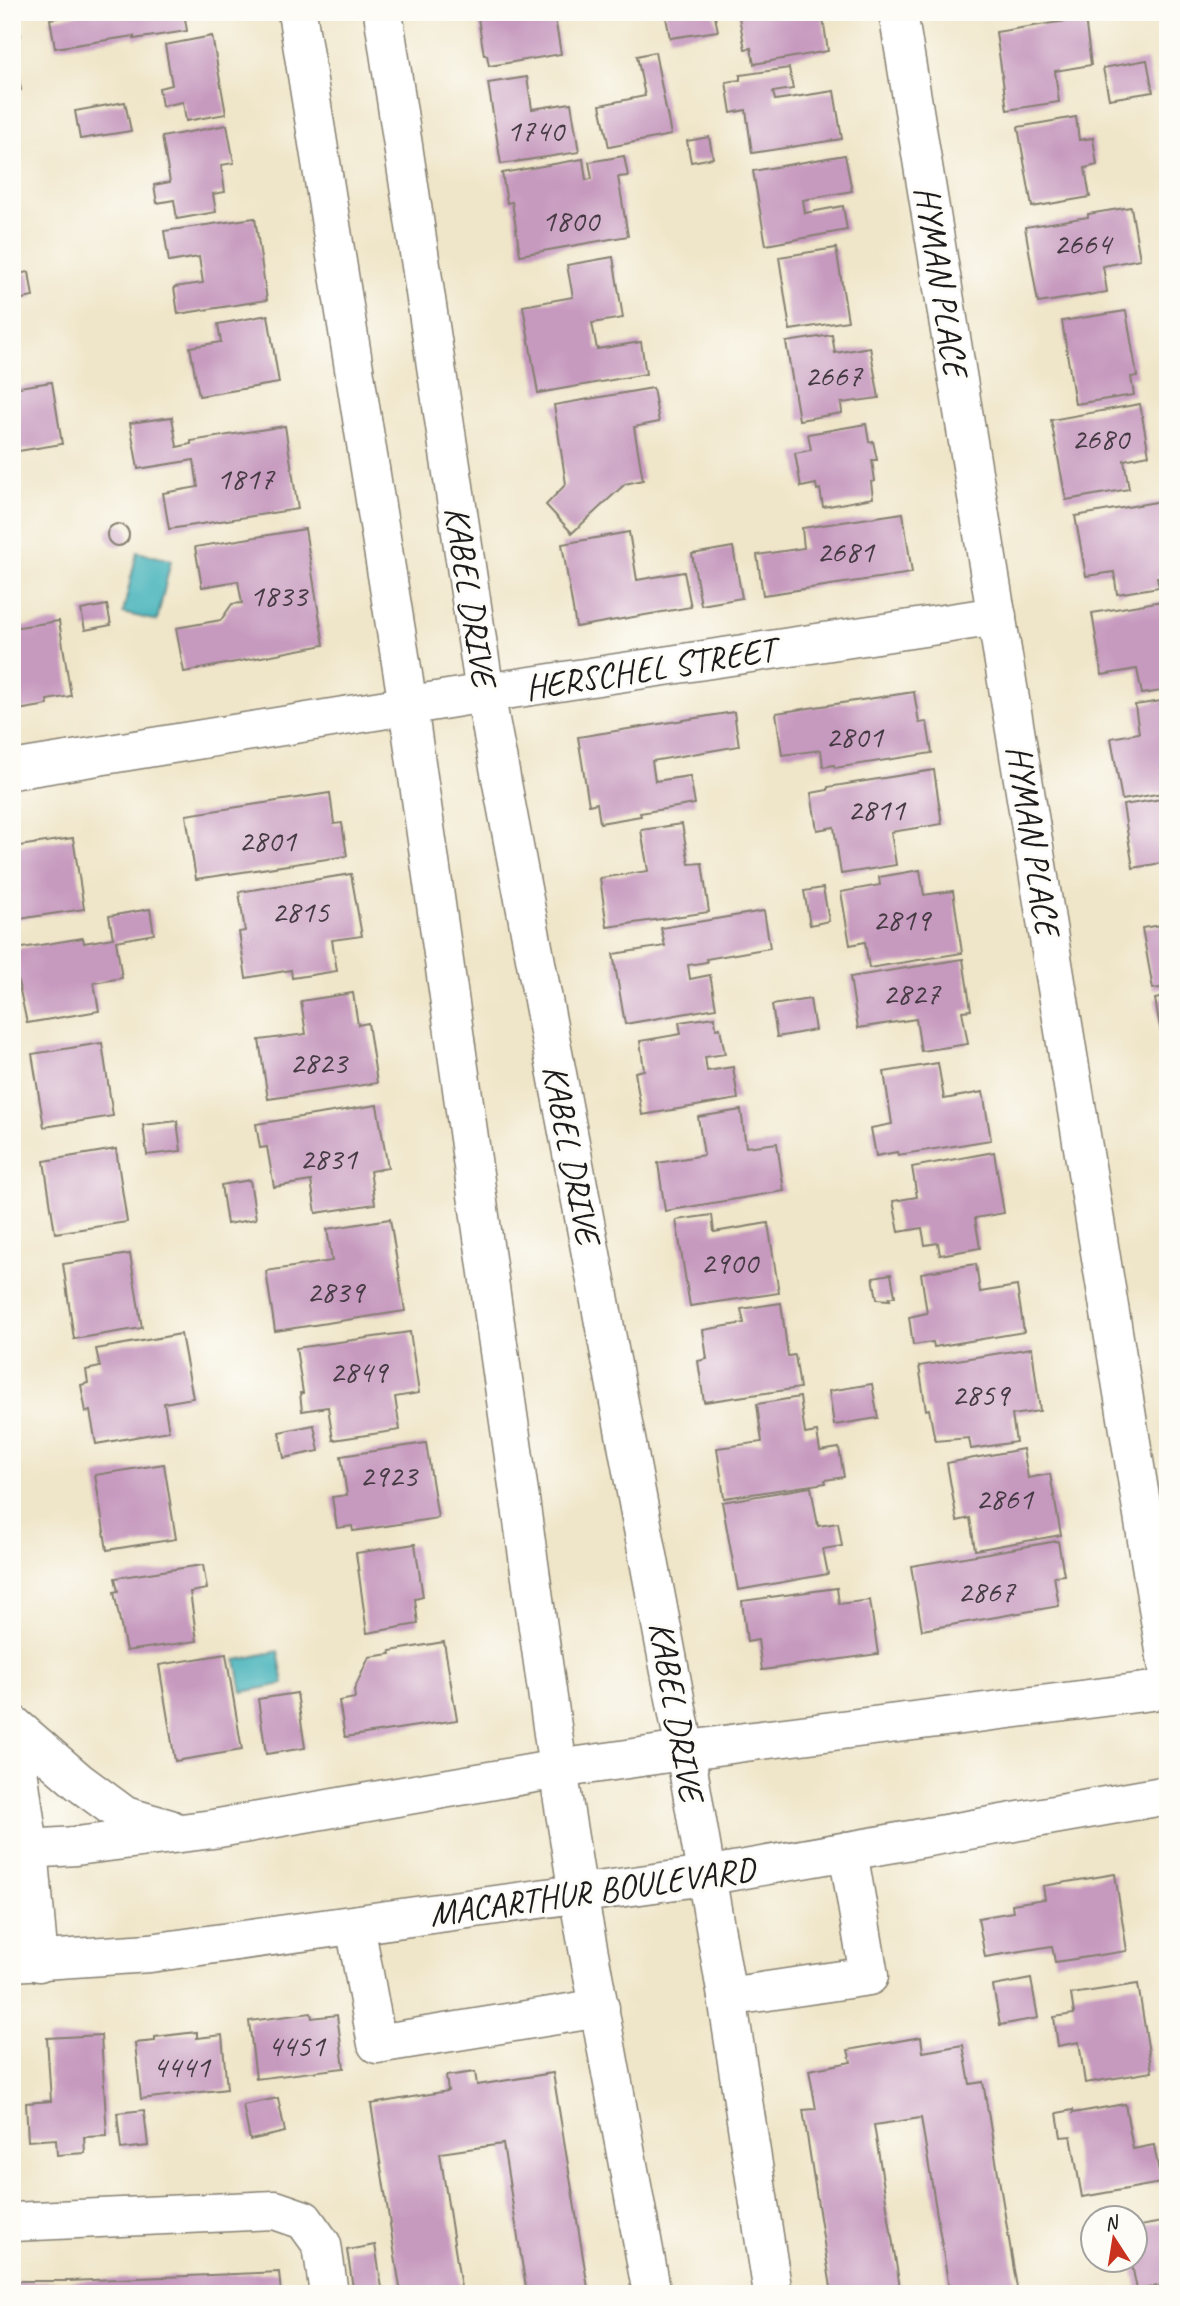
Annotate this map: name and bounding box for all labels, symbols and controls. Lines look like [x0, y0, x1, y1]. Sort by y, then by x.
house number: 1740 [506, 110, 566, 151]
street label: HYMAN PLACE [904, 183, 979, 384]
house number: 1800 [541, 200, 601, 241]
house number: 2664 [1053, 223, 1114, 264]
house number: 2667 [804, 355, 863, 396]
house number: 2680 [1071, 418, 1131, 459]
house number: 1817 [216, 458, 275, 499]
street label: KABEL DRIVE [434, 503, 508, 693]
house number: 2681 [816, 531, 875, 572]
house number: 1833 [249, 575, 309, 616]
street label: HERSCHEL STREET [522, 625, 785, 710]
house number: 2801 [825, 716, 884, 757]
street label: HYMAN PLACE [996, 742, 1071, 943]
house number: 2811 [847, 789, 906, 830]
house number: 2801 [238, 820, 297, 861]
house number: 2815 [271, 891, 330, 932]
house number: 2819 [872, 899, 932, 940]
house number: 2827 [882, 973, 941, 1014]
house number: 2823 [289, 1042, 349, 1083]
street label: KABEL DRIVE [532, 1061, 612, 1252]
house number: 2831 [299, 1138, 358, 1179]
house number: 2900 [700, 1242, 760, 1283]
house number: 2839 [306, 1271, 366, 1312]
house number: 2849 [329, 1351, 389, 1392]
house number: 2859 [951, 1374, 1011, 1415]
house number: 2923 [359, 1455, 419, 1496]
house number: 2861 [975, 1478, 1034, 1519]
house number: 2867 [957, 1571, 1016, 1612]
street label: KABEL DRIVE [639, 1618, 715, 1809]
street label: MACARTHUR BOULEVARD [427, 1846, 760, 1937]
house number: 4451 [267, 2025, 326, 2066]
house number: 4441 [152, 2046, 211, 2087]
north arrow [1078, 2204, 1148, 2274]
text: N [1102, 2210, 1122, 2236]

